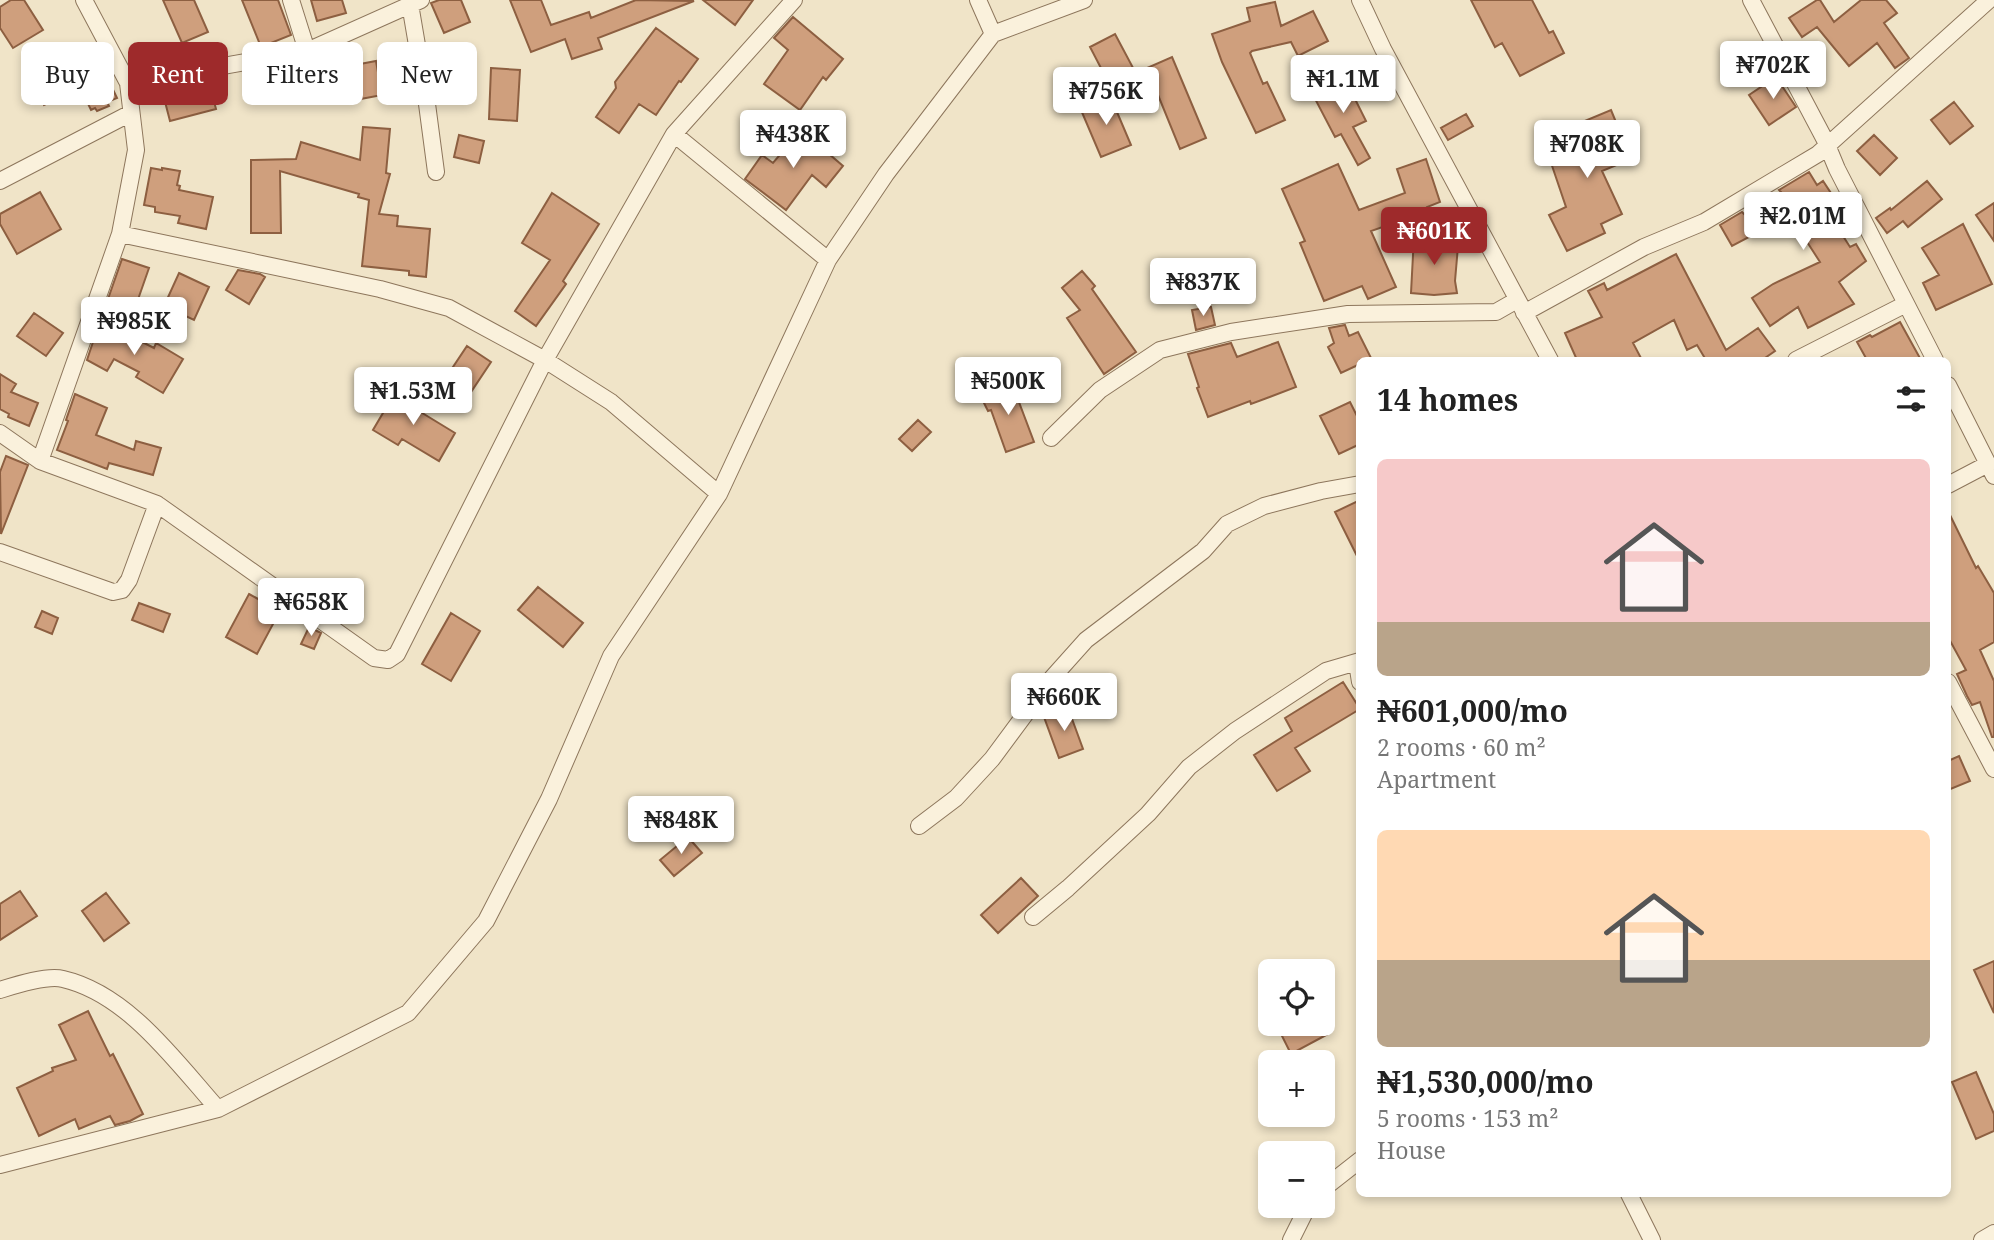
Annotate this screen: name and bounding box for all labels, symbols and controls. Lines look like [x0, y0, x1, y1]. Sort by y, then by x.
chip: Buy [21, 42, 114, 105]
chip: Rent [128, 42, 228, 105]
chip: Filters [242, 42, 363, 105]
chip: New [377, 42, 477, 105]
pin: ₦702K [1724, 42, 1822, 101]
text: ₦702K [1736, 48, 1810, 80]
pin: ₦1.1M [1294, 55, 1392, 115]
text: ₦1.1M [1307, 62, 1379, 94]
pin: ₦756K [1057, 68, 1155, 127]
text: ₦756K [1069, 74, 1143, 106]
pin: ₦438K [744, 110, 842, 170]
text: ₦438K [756, 117, 830, 149]
pin: ₦708K [1538, 120, 1636, 180]
text: ₦708K [1550, 127, 1624, 159]
pin: ₦2.01M [1746, 192, 1860, 252]
text: ₦2.01M [1760, 199, 1846, 231]
pin: ₦601K [1385, 208, 1483, 267]
text: ₦601K [1397, 214, 1471, 246]
pin: ₦837K [1154, 258, 1252, 318]
text: ₦837K [1166, 265, 1240, 297]
pin: ₦985K [85, 298, 183, 357]
text: ₦985K [97, 304, 171, 336]
pin: ₦500K [959, 358, 1057, 417]
text: ₦500K [971, 364, 1045, 396]
pin: ₦1.53M [356, 368, 470, 427]
text: ₦1.53M [370, 374, 456, 406]
text: 14 homes [1377, 379, 1518, 420]
icon: filters [1892, 380, 1930, 418]
icon: home [1591, 504, 1717, 630]
pin: ₦658K [262, 578, 360, 638]
text: ₦658K [274, 585, 348, 617]
pin: ₦660K [1015, 674, 1113, 733]
text: ₦660K [1027, 680, 1101, 712]
text: ₦601,000/mo [1377, 690, 1568, 731]
text: 2 rooms · 60 m² [1377, 731, 1546, 763]
text: Apartment [1377, 763, 1496, 795]
pin: ₦848K [632, 796, 730, 856]
text: ₦848K [644, 803, 718, 835]
icon: home [1591, 875, 1717, 1001]
map controls [1258, 959, 1335, 1218]
button: locate [1258, 959, 1335, 1036]
button: + [1258, 1050, 1335, 1127]
text: ₦1,530,000/mo [1377, 1061, 1594, 1102]
text: 5 rooms · 153 m² [1377, 1102, 1559, 1134]
text: House [1377, 1134, 1446, 1166]
button: − [1258, 1141, 1335, 1218]

